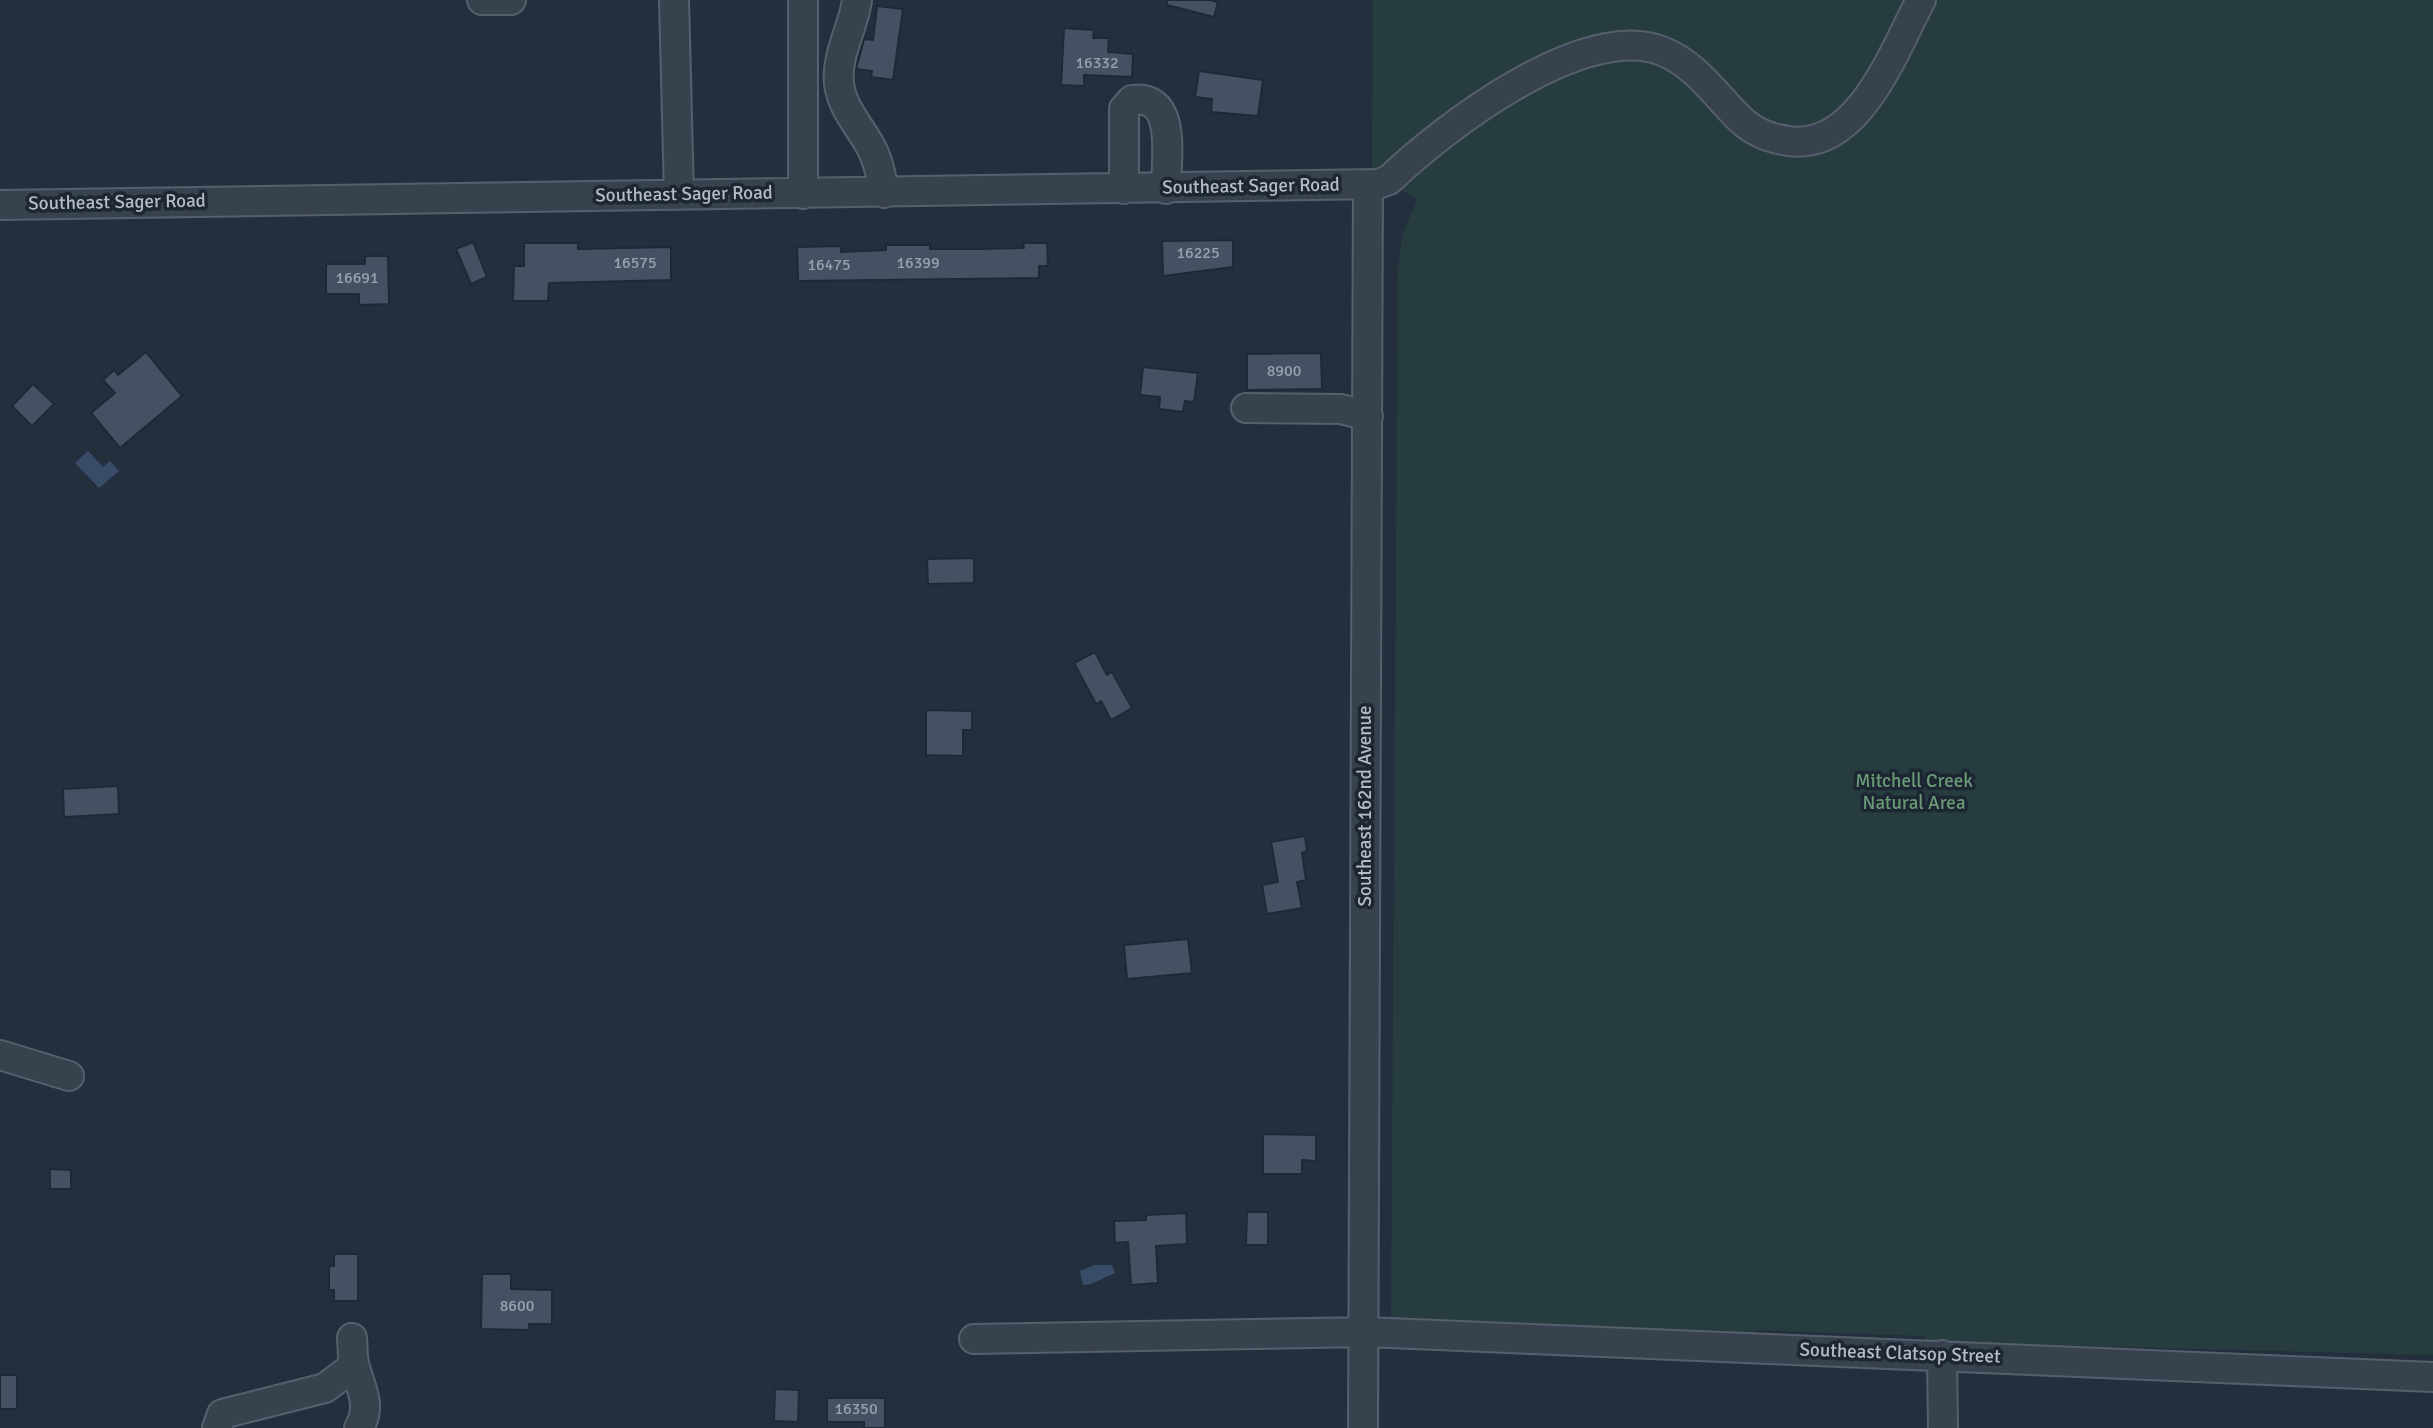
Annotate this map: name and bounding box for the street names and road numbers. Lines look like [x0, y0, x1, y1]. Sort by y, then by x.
street label: Southeast Sager Road [1162, 174, 1340, 200]
street label: Southeast Sager Road [595, 182, 773, 208]
street label: Southeast Sager Road [28, 190, 206, 216]
street label: Southeast 162nd Avenue [1355, 706, 1377, 906]
street label: Southeast Clatsop Street [1799, 1339, 2001, 1369]

